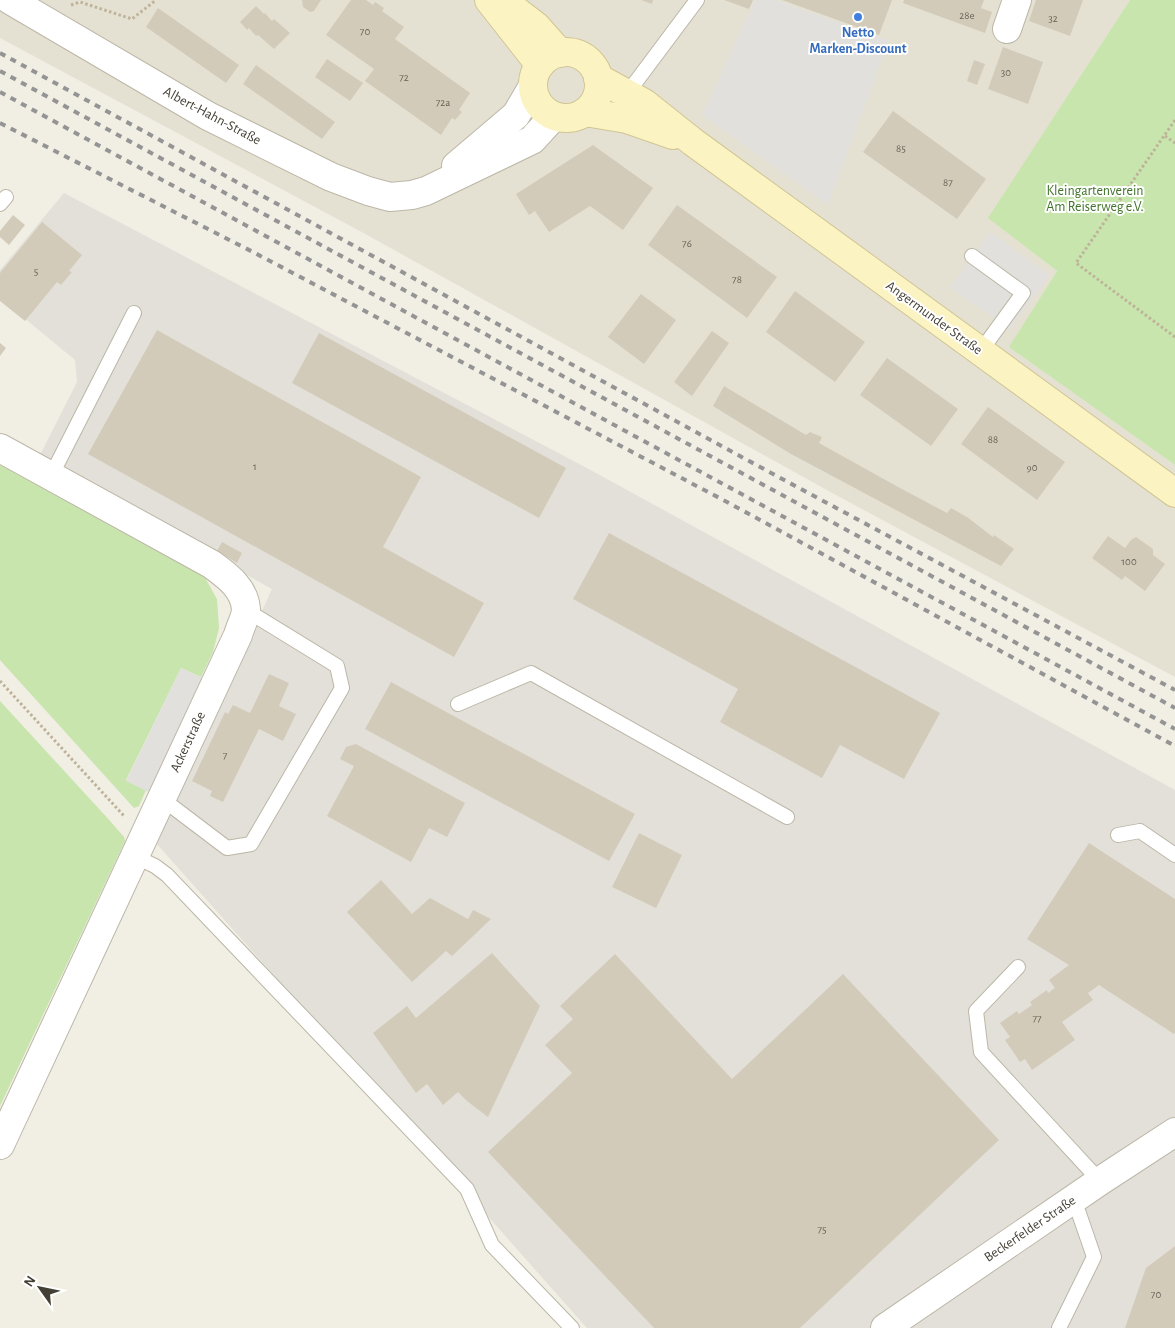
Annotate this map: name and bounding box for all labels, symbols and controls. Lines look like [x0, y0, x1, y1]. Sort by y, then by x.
house number: 28e [959, 10, 975, 21]
marker: Netto Marken-Discount [852, 11, 864, 23]
house number: 32 [1048, 13, 1058, 24]
house number: 70 [360, 26, 370, 37]
place label: Netto Marken-Discount [810, 26, 907, 56]
house number: 30 [1001, 67, 1011, 78]
house number: 72 [399, 72, 409, 83]
street label: Albert-Hahn-Straße [161, 84, 263, 148]
house number: 72a [436, 97, 450, 108]
house number: 85 [896, 143, 906, 154]
house number: 87 [943, 177, 953, 188]
park label: Kleingartenverein Am Reiserweg e.V. [1046, 184, 1144, 214]
house number: 76 [682, 238, 692, 249]
house number: 5 [34, 266, 39, 277]
house number: 78 [732, 274, 742, 285]
street label: Angermunder Straße [883, 279, 985, 357]
house number: 88 [988, 434, 998, 445]
house number: 1 [253, 461, 257, 472]
house number: 90 [1027, 462, 1038, 473]
house number: 100 [1121, 556, 1137, 567]
street label: Ackerstraße [168, 710, 208, 774]
house number: 7 [223, 750, 228, 761]
house number: 77 [1032, 1013, 1042, 1024]
street label: Beckerfelder Straße [982, 1193, 1078, 1265]
house number: 75 [817, 1224, 827, 1235]
north arrow [15, 1263, 65, 1313]
text: N [21, 1274, 38, 1289]
house number: 70 [1151, 1289, 1161, 1300]

